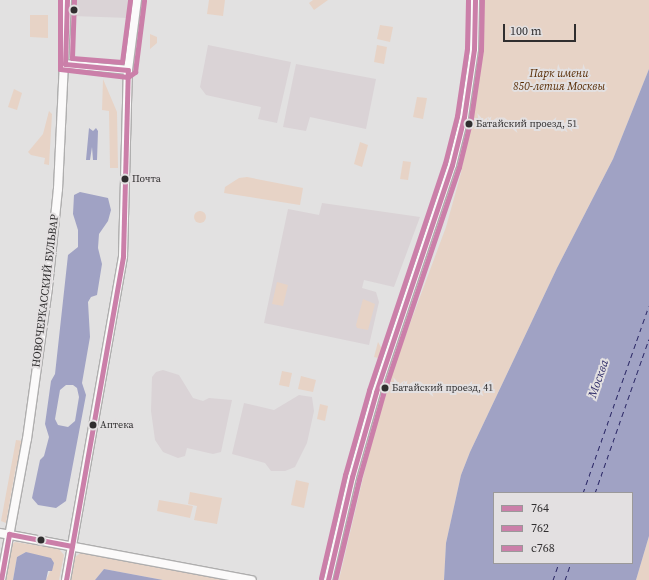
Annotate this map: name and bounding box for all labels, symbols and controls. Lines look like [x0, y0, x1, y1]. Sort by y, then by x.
unlabelled marker [69, 5, 79, 15]
scale bar [505, 16, 578, 42]
text: 100 m [510, 23, 542, 39]
park label: Парк имени 850-летия Москвы [513, 68, 605, 94]
place label: Батайский проезд, 51 [476, 118, 577, 130]
marker: Батайский проезд, 51 [464, 119, 474, 129]
place label: Почта [132, 173, 161, 185]
marker: Почта [120, 174, 130, 184]
street label: НОВОЧЕРКАССКИЙ БУЛЬВАР [30, 214, 62, 368]
water label: Москва [586, 358, 612, 400]
place label: Батайский проезд, 41 [392, 382, 493, 394]
marker: Батайский проезд, 41 [380, 383, 390, 393]
place label: Аптека [100, 419, 134, 431]
marker: Аптека [88, 420, 98, 430]
legend [493, 492, 633, 564]
text: 764 [531, 500, 549, 516]
text: 762 [531, 520, 549, 536]
unlabelled marker [36, 535, 46, 545]
text: с768 [531, 540, 555, 556]

